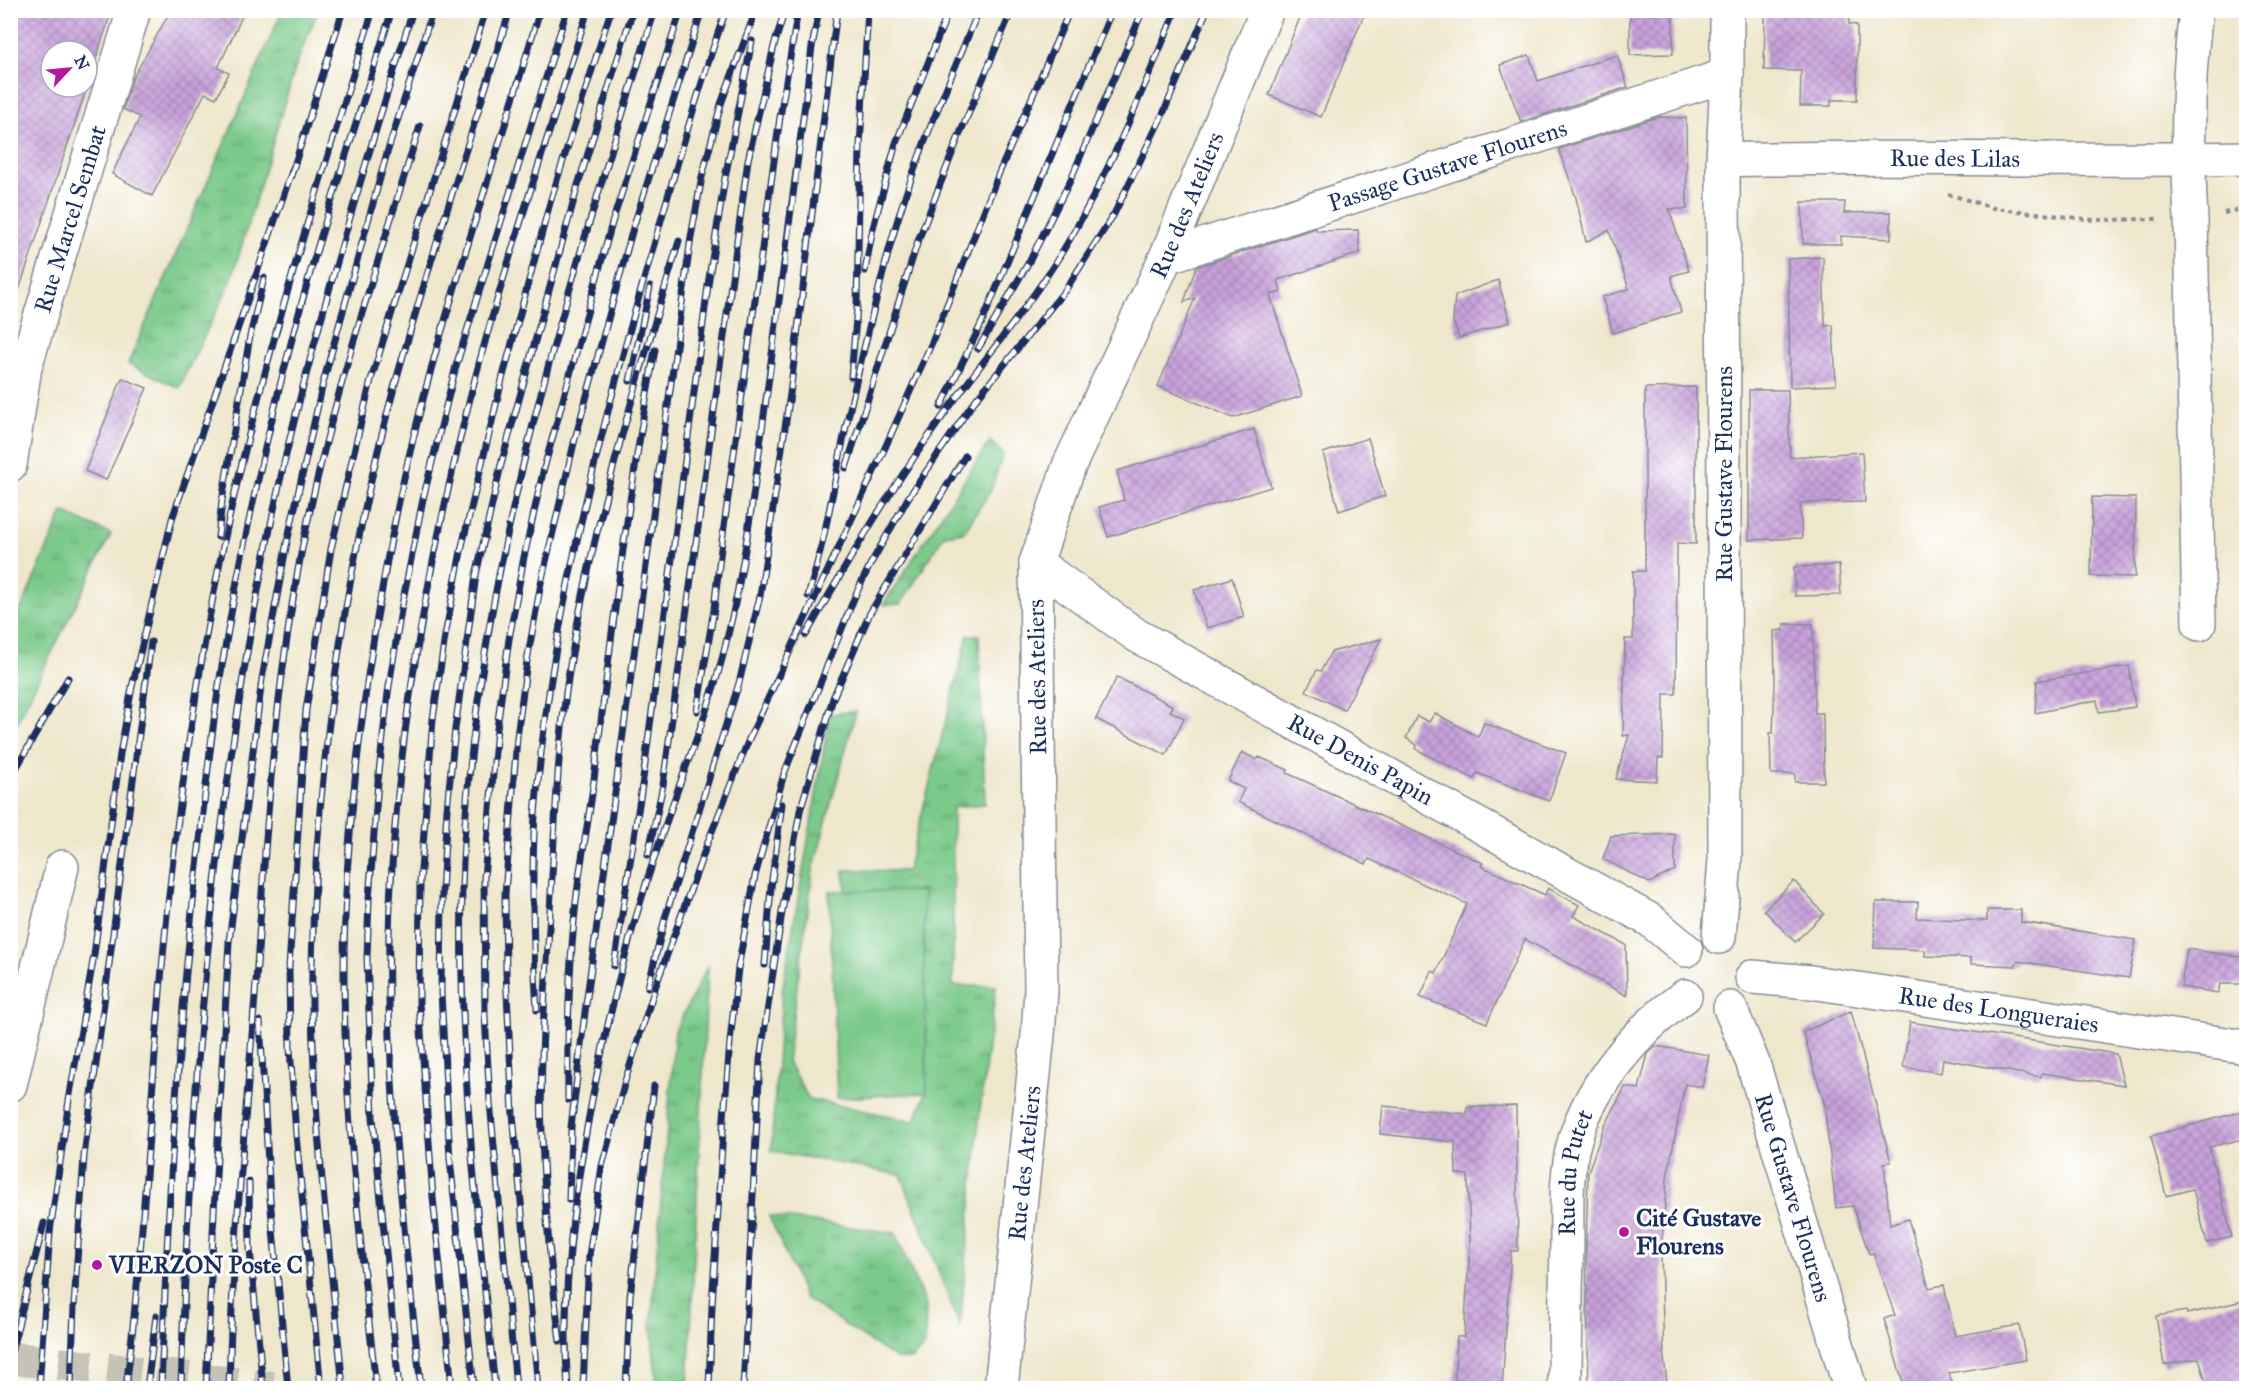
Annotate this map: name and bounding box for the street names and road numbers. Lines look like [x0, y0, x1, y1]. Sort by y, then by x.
street label: Passage Gustave Flourens [1324, 113, 1571, 218]
street label: Rue Marcel Sembat [27, 121, 113, 316]
street label: Rue des Ateliers [1143, 127, 1231, 283]
street label: Rue des Lilas [1890, 143, 2020, 174]
street label: Rue Gustave Flourens [1709, 366, 1739, 582]
street label: Rue des Ateliers [1021, 599, 1053, 755]
street label: Rue Denis Papin [1282, 707, 1439, 812]
street label: Rue des Longueraies [1896, 980, 2101, 1040]
street label: Rue des Ateliers [1002, 1084, 1048, 1242]
street label: Rue Gustave Flourens [1748, 1090, 1838, 1305]
street label: Rue du Putet [1552, 1104, 1600, 1236]

